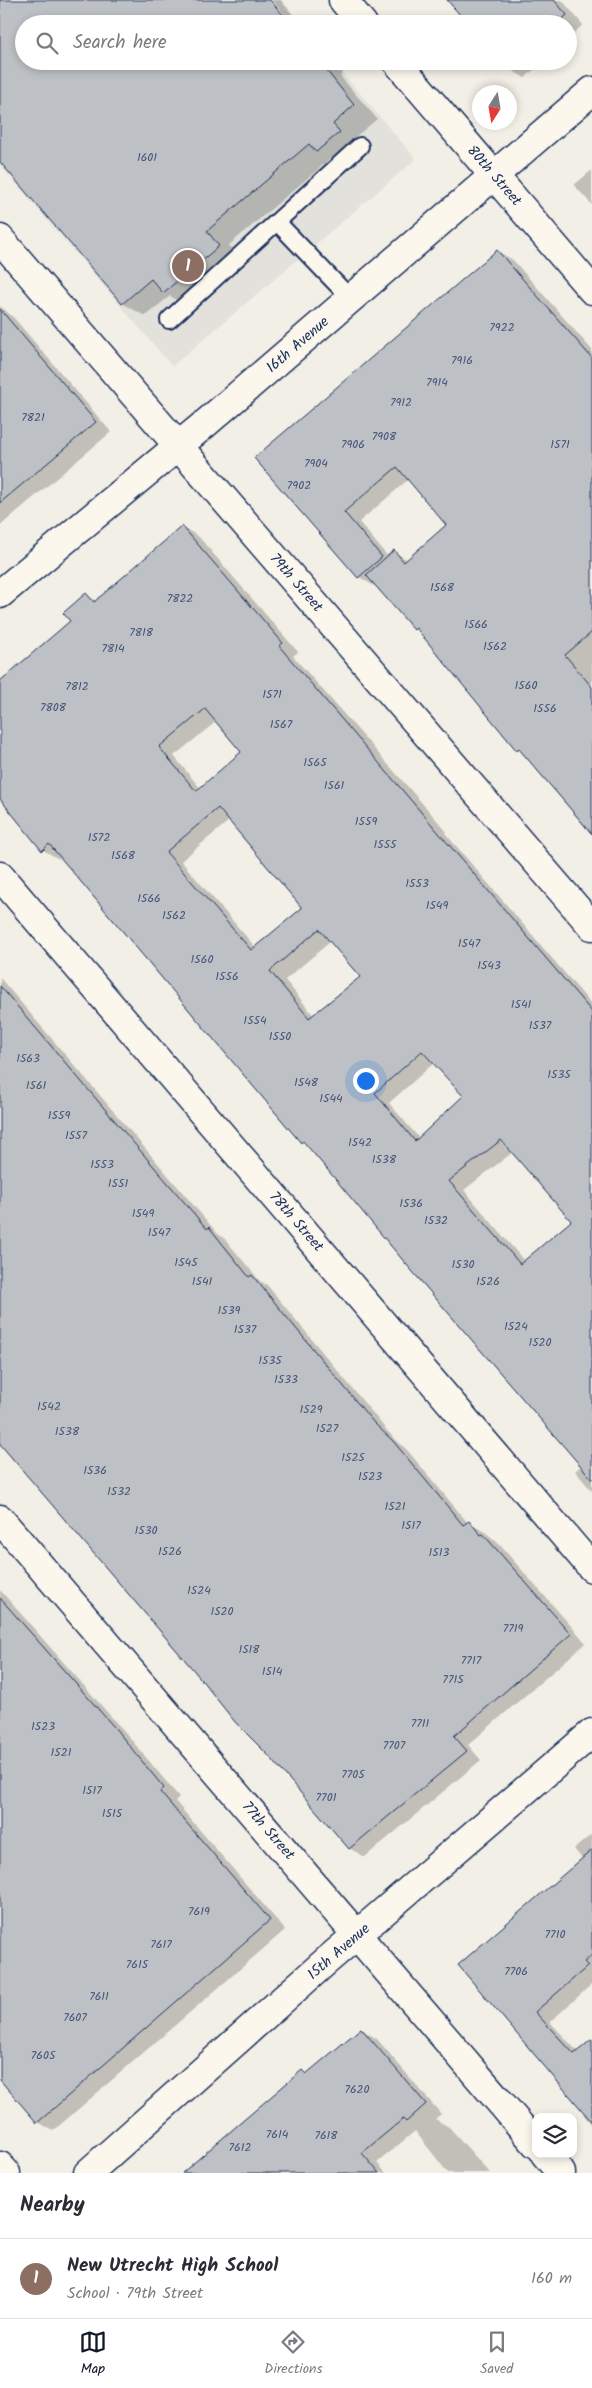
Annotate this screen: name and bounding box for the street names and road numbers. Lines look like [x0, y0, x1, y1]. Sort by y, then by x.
street label: 80th Street [461, 140, 528, 212]
street label: 16th Avenue [261, 311, 335, 379]
street label: 79th Street [263, 548, 329, 618]
street label: 78th Street [263, 1186, 329, 1258]
street label: 77th Street [235, 1796, 301, 1866]
street label: 15th Avenue [302, 1918, 376, 1986]

